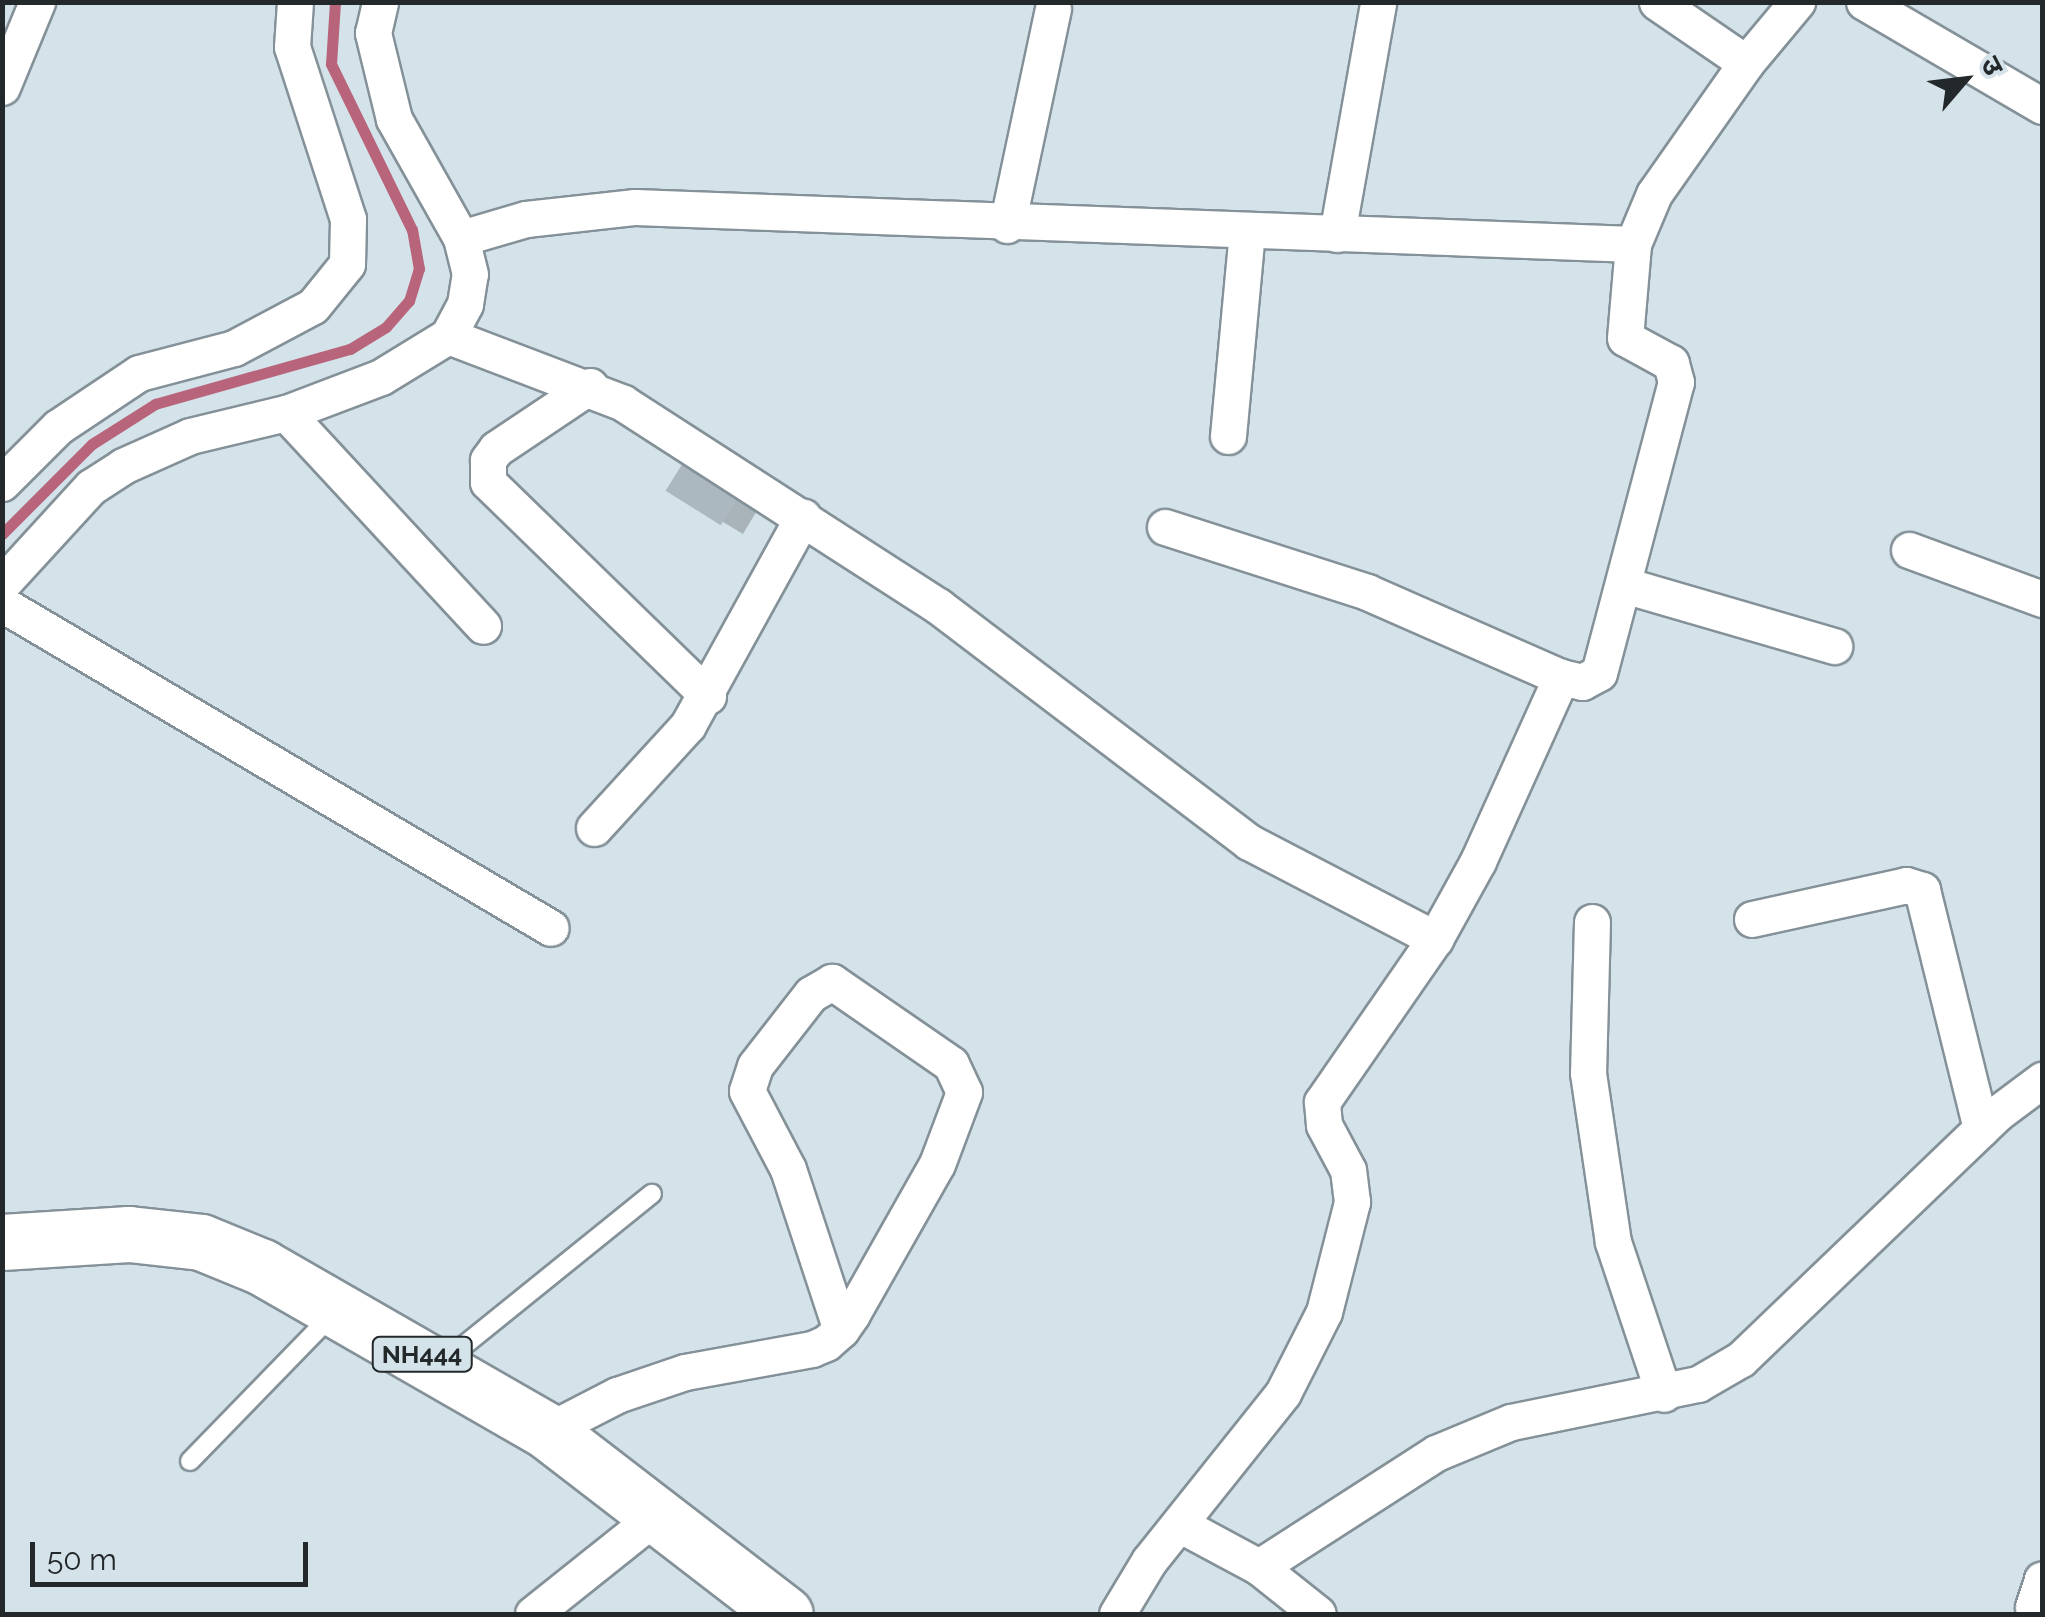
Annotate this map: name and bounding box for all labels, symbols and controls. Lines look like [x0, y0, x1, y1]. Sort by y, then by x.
north arrow [1915, 30, 2015, 130]
text: उ [1974, 51, 2010, 81]
road number: NH444 [370, 1334, 474, 1374]
scale bar [35, 1522, 312, 1584]
text: 50 m [47, 1542, 117, 1577]

